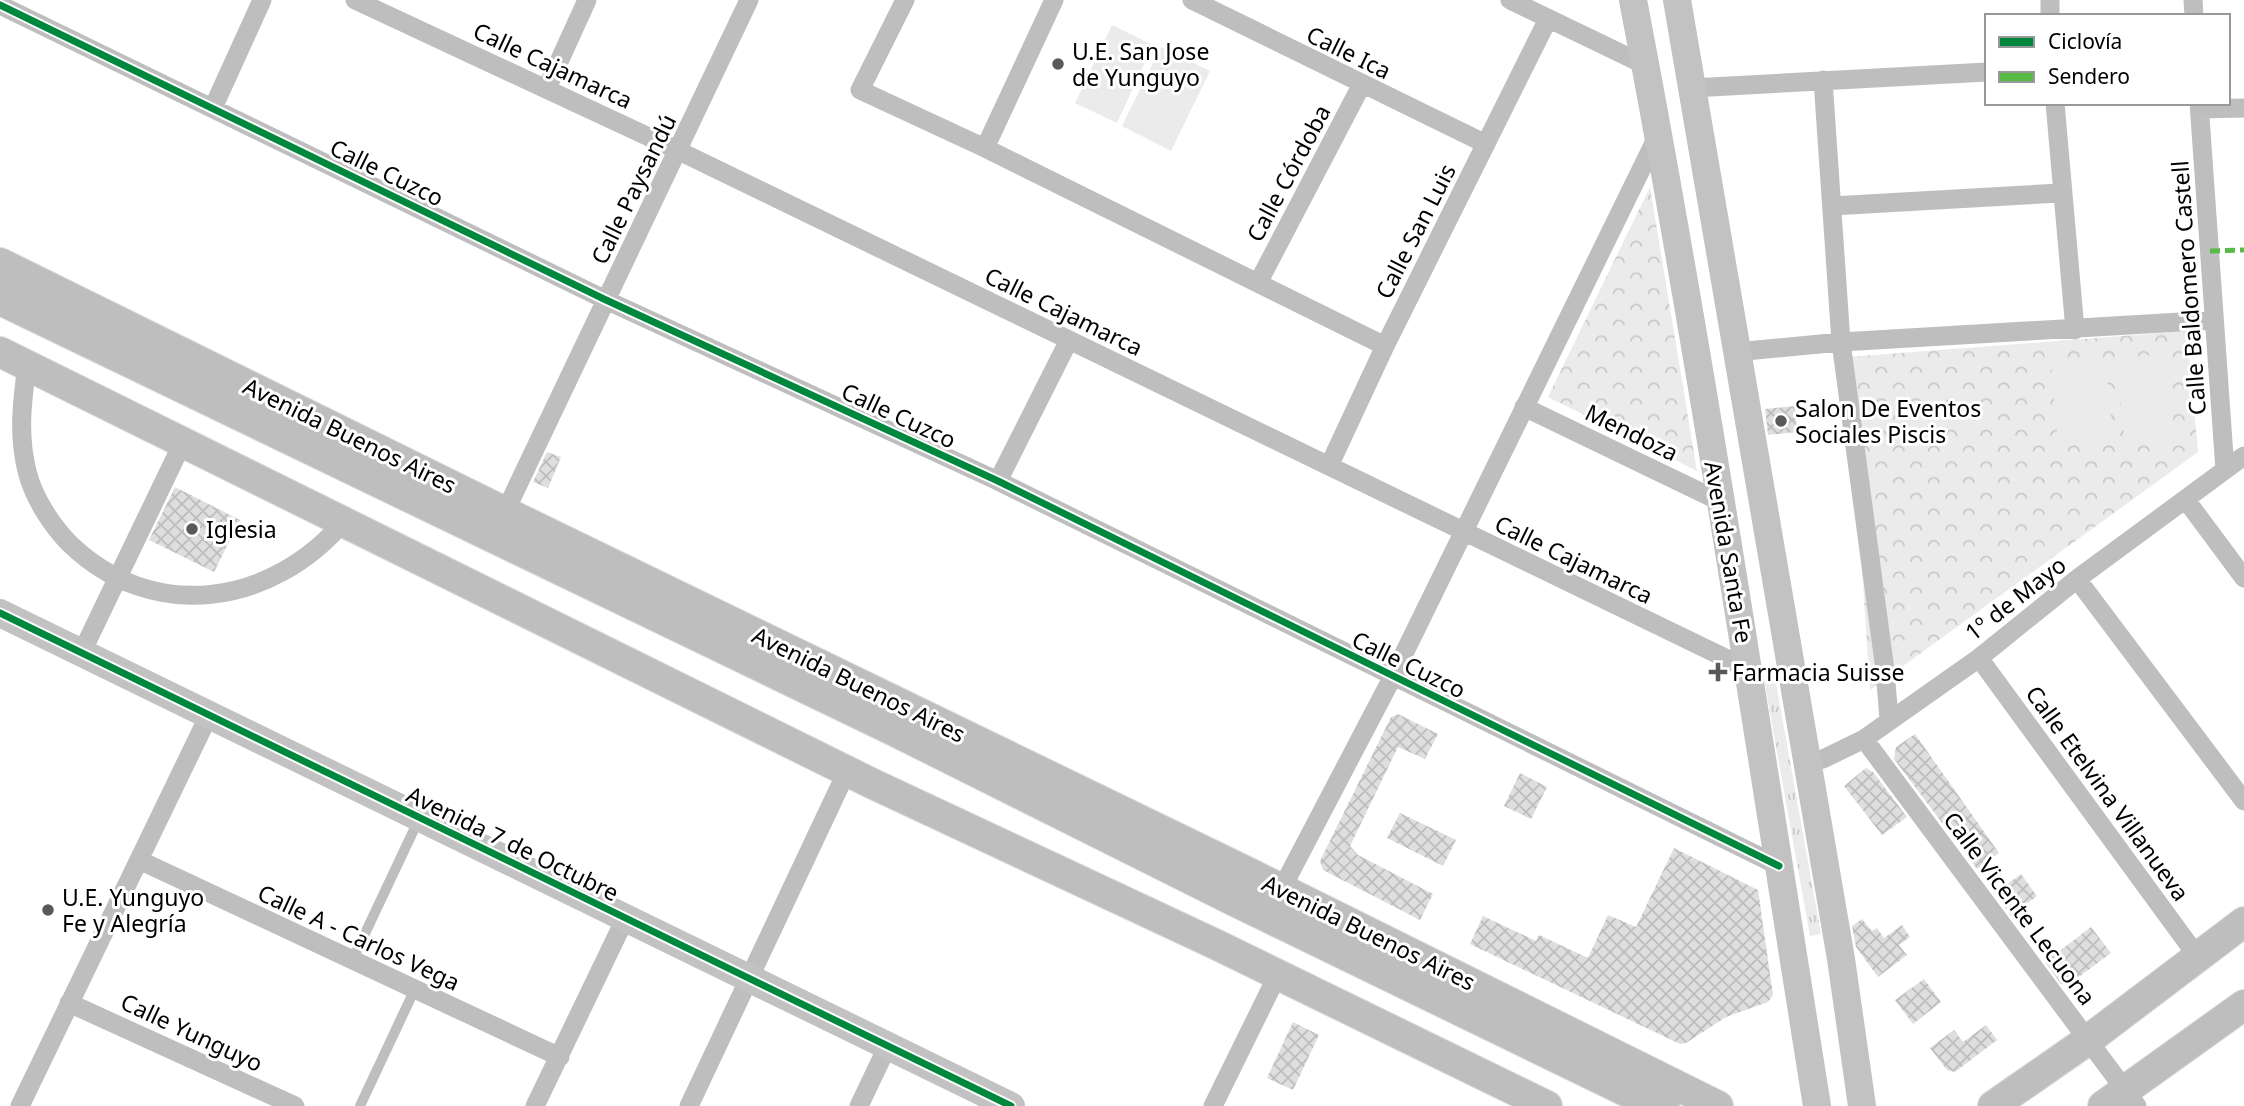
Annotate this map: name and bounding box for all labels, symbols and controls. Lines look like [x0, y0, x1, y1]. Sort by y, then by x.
street label: Calle Cajamarca [468, 14, 638, 116]
legend [1985, 14, 2230, 105]
street label: Calle Ica [1302, 18, 1396, 86]
text: Ciclovía [2048, 27, 2122, 55]
place label: U.E. San Jose de Yunguyo [1072, 35, 1209, 93]
marker: U.E. San Jose de Yunguyo [1050, 56, 1066, 72]
text: Sendero [2048, 62, 2130, 90]
street label: Calle Córdoba [1238, 99, 1338, 247]
street label: Calle Paysandú [583, 109, 683, 269]
street label: Calle Cuzco [325, 131, 449, 213]
street label: Calle San Luis [1367, 158, 1463, 304]
street label: Calle Baldomero Castell [2163, 160, 2213, 416]
street label: Calle Cajamarca [980, 259, 1148, 363]
street label: Avenida Buenos Aires [238, 369, 462, 501]
street label: Calle Cuzco [837, 375, 961, 455]
place label: Salon De Eventos Sociales Piscis [1795, 392, 1981, 450]
street label: Mendoza [1580, 396, 1684, 468]
marker: Salon De Eventos Sociales Piscis [1773, 413, 1789, 429]
street label: Avenida Santa Fe [1697, 458, 1761, 646]
street label: Calle Cajamarca [1490, 507, 1658, 611]
place label: Iglesia [206, 513, 277, 545]
marker: Iglesia [184, 521, 200, 537]
street label: 1º de Mayo [1958, 548, 2072, 648]
street label: Avenida Buenos Aires [747, 618, 971, 750]
street label: Calle Cuzco [1347, 623, 1471, 705]
place label: Farmacia Suisse [1732, 656, 1904, 688]
marker: Farmacia Suisse [1710, 664, 1726, 680]
street label: Calle Etelvina Villanueva [2019, 679, 2197, 907]
street label: Avenida 7 de Octubre [402, 778, 624, 908]
street label: Calle Vicente Lecuona [1937, 805, 2103, 1011]
street label: Avenida Buenos Aires [1257, 866, 1481, 998]
street label: Calle A - Carlos Vega [253, 876, 465, 998]
place label: U.E. Yunguyo Fe y Alegría [62, 881, 204, 939]
marker: U.E. Yunguyo Fe y Alegría [40, 902, 56, 918]
street label: Calle Yunguyo [116, 985, 268, 1079]

